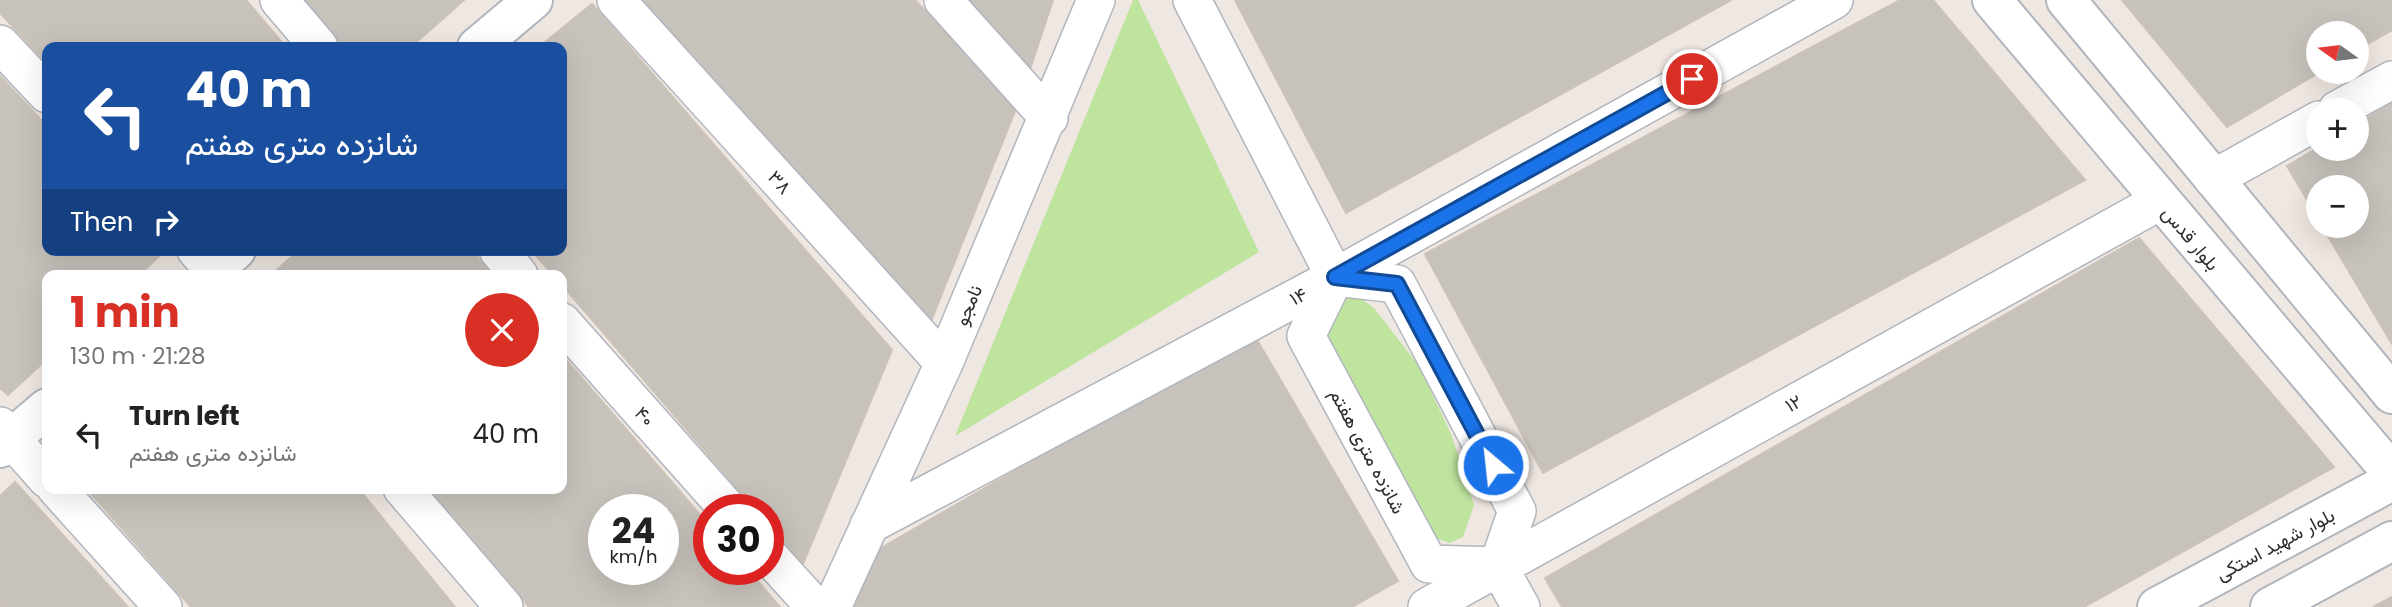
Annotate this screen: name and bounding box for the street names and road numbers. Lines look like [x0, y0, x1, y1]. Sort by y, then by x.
street label: ۳۸ [762, 164, 798, 200]
street label: بلوار قدس [2155, 200, 2226, 277]
street label: نامجو [948, 281, 989, 330]
street label: ۱۴ [1285, 281, 1312, 312]
street label: شانزده متری هفتم [1323, 384, 1412, 519]
street label: ۱۲ [1780, 388, 1807, 419]
street label: ۴۰ [628, 400, 661, 432]
street label: بلوار شهید استکی [2211, 502, 2340, 587]

